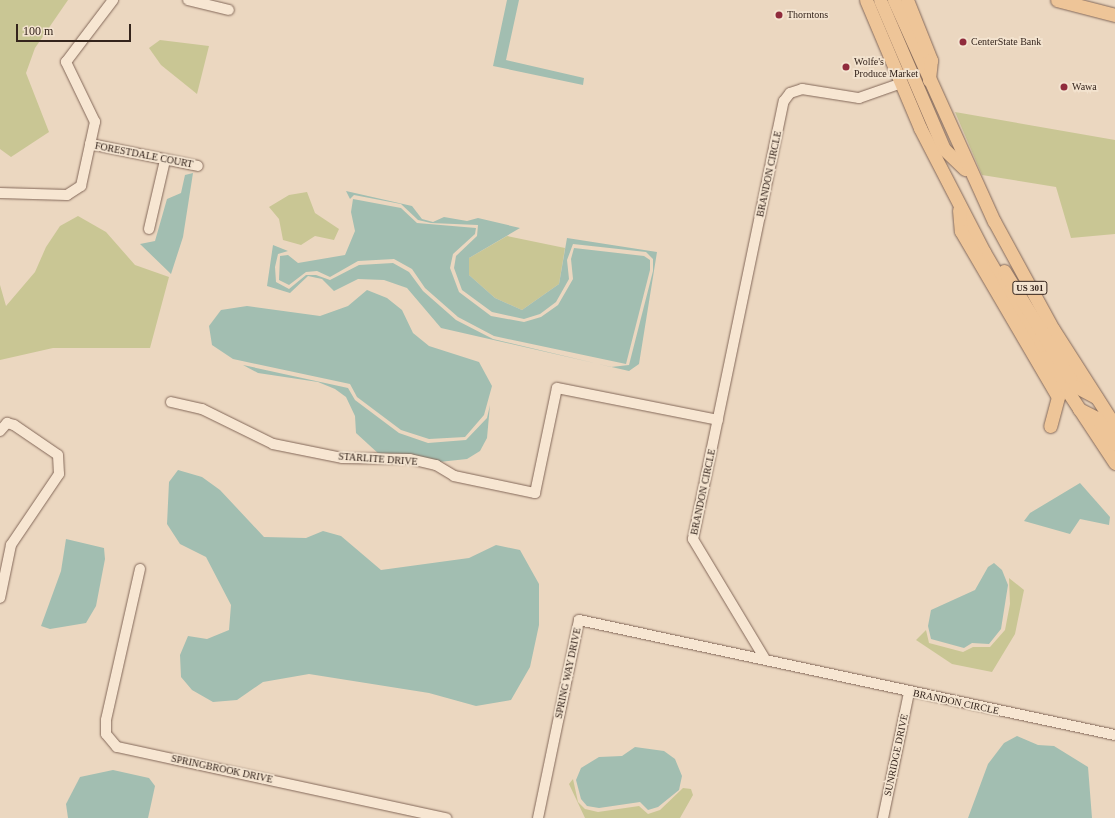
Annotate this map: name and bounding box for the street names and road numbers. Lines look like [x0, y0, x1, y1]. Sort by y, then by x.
street label: BRANDON CIRCLE [754, 130, 784, 218]
street label: FORESTDALE COURT [94, 140, 194, 170]
road number: US 301 [1012, 281, 1048, 295]
street label: BRANDON CIRCLE [688, 448, 718, 536]
street label: STARLITE DRIVE [338, 450, 418, 468]
street label: SPRING WAY DRIVE [552, 626, 584, 720]
street label: BRANDON CIRCLE [912, 687, 1000, 717]
street label: SUNRIDGE DRIVE [881, 713, 911, 797]
street label: SPRINGBROOK DRIVE [170, 752, 274, 786]

